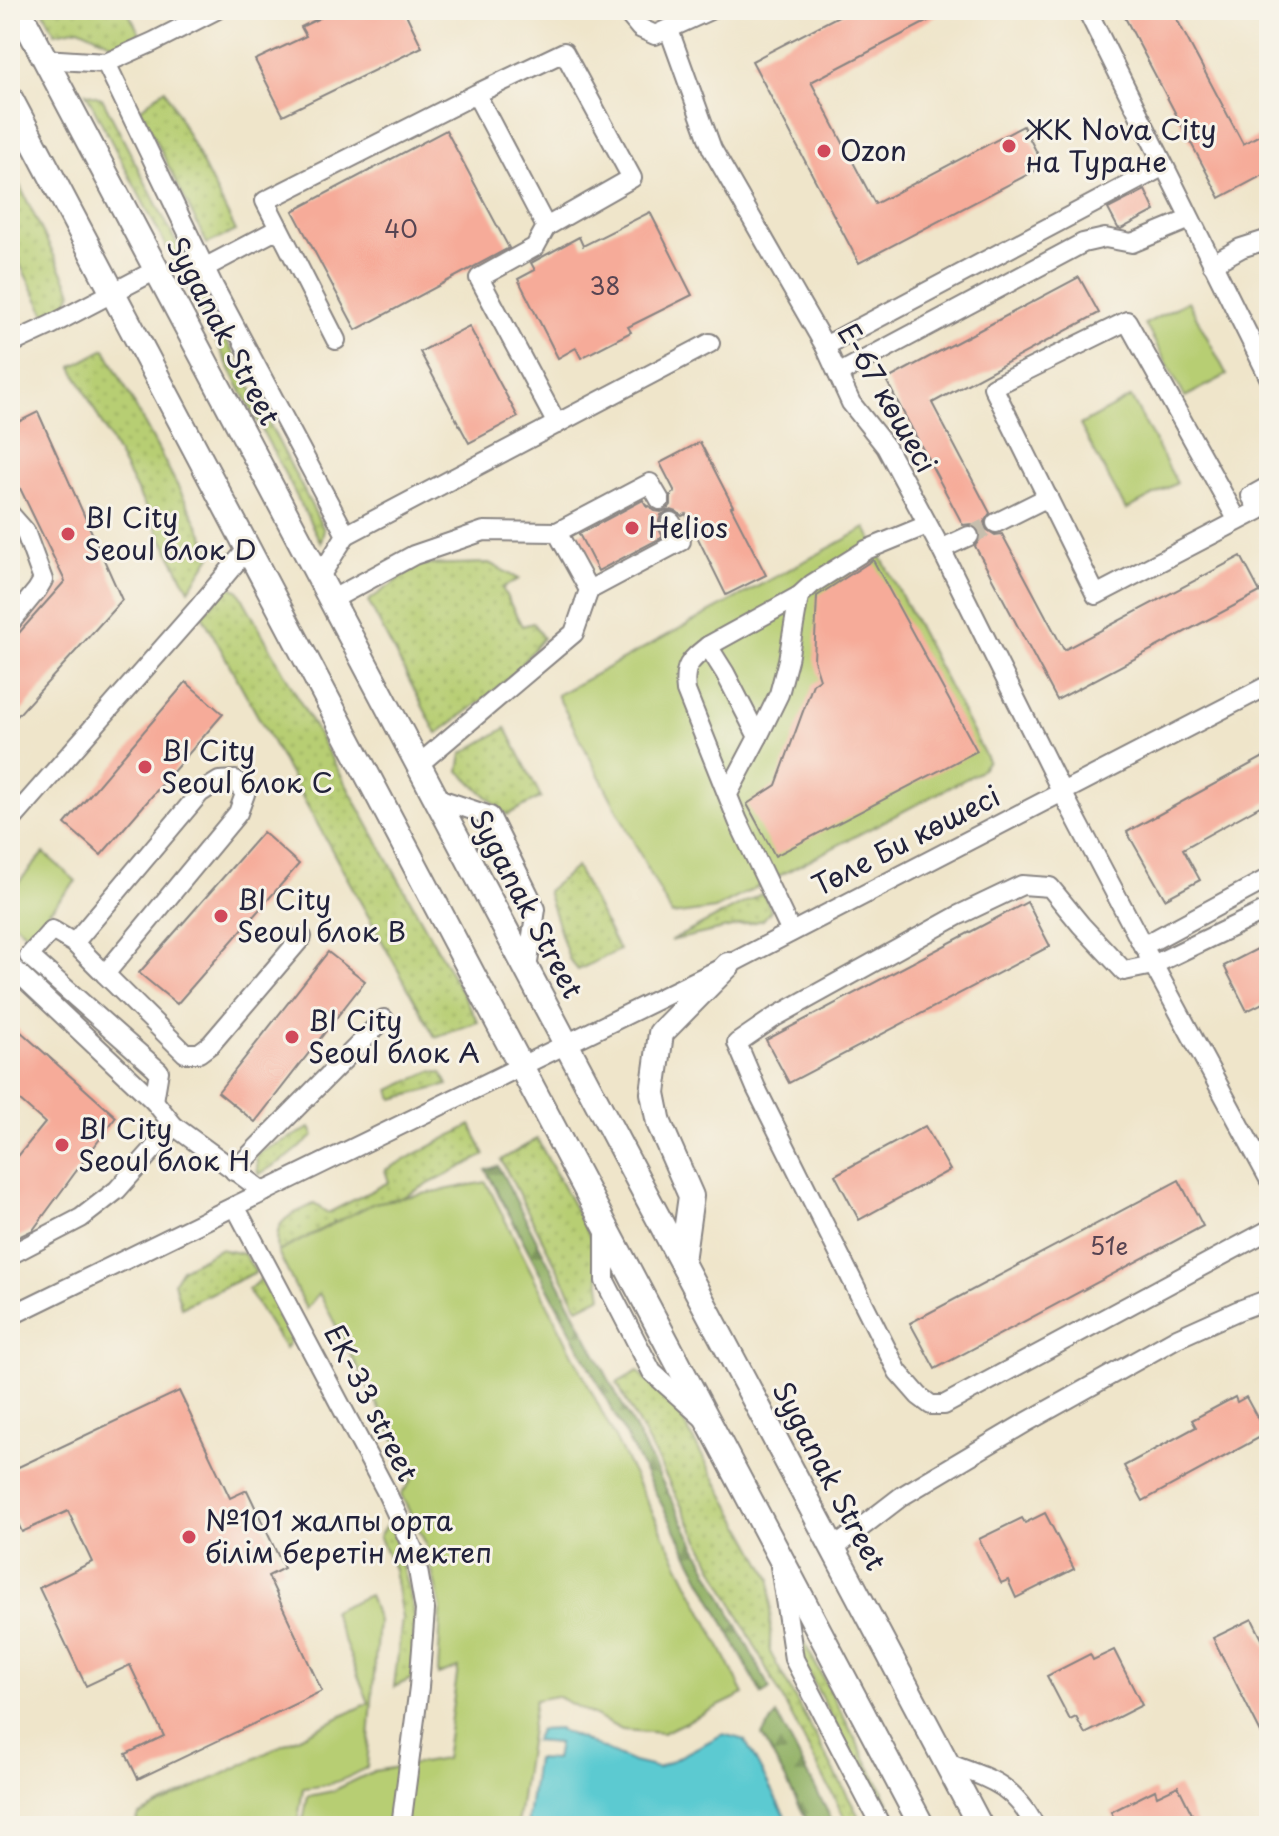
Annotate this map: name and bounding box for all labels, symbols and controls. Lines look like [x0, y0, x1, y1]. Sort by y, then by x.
place label: ЖК Nova City на Туране [1024, 107, 1217, 182]
place label: Ozon [840, 128, 907, 171]
marker: ЖК Nova City на Туране [1000, 137, 1018, 155]
marker: Ozon [815, 142, 833, 160]
house number: 40 [384, 210, 418, 246]
street label: Syganak Street [156, 228, 292, 433]
house number: 38 [590, 267, 620, 303]
street label: Е-67 көшесі [828, 314, 949, 480]
place label: BI City Seoul блок D [84, 495, 257, 570]
place label: Helios [648, 505, 728, 548]
marker: Helios [623, 519, 641, 537]
marker: BI City Seoul блок D [59, 525, 77, 543]
place label: BI City Seoul блок C [161, 728, 333, 803]
marker: BI City Seoul блок C [136, 758, 154, 776]
street label: Төле Би көшесі [804, 774, 1007, 906]
street label: Syganak Street [459, 801, 595, 1006]
place label: BI City Seoul блок B [237, 877, 406, 952]
marker: BI City Seoul блок B [212, 907, 230, 925]
place label: BI City Seoul блок A [308, 998, 480, 1073]
marker: BI City Seoul блок A [283, 1028, 301, 1046]
place label: BI City Seoul блок H [78, 1106, 250, 1181]
marker: BI City Seoul блок H [53, 1136, 71, 1154]
house number: 51е [1090, 1227, 1128, 1263]
street label: EK-33 street [314, 1316, 430, 1488]
street label: Syganak Street [762, 1373, 898, 1578]
place label: №101 жалпы орта білім беретін мектеп [205, 1498, 492, 1573]
marker: №101 жалпы орта білім беретін мектеп [180, 1528, 198, 1546]

